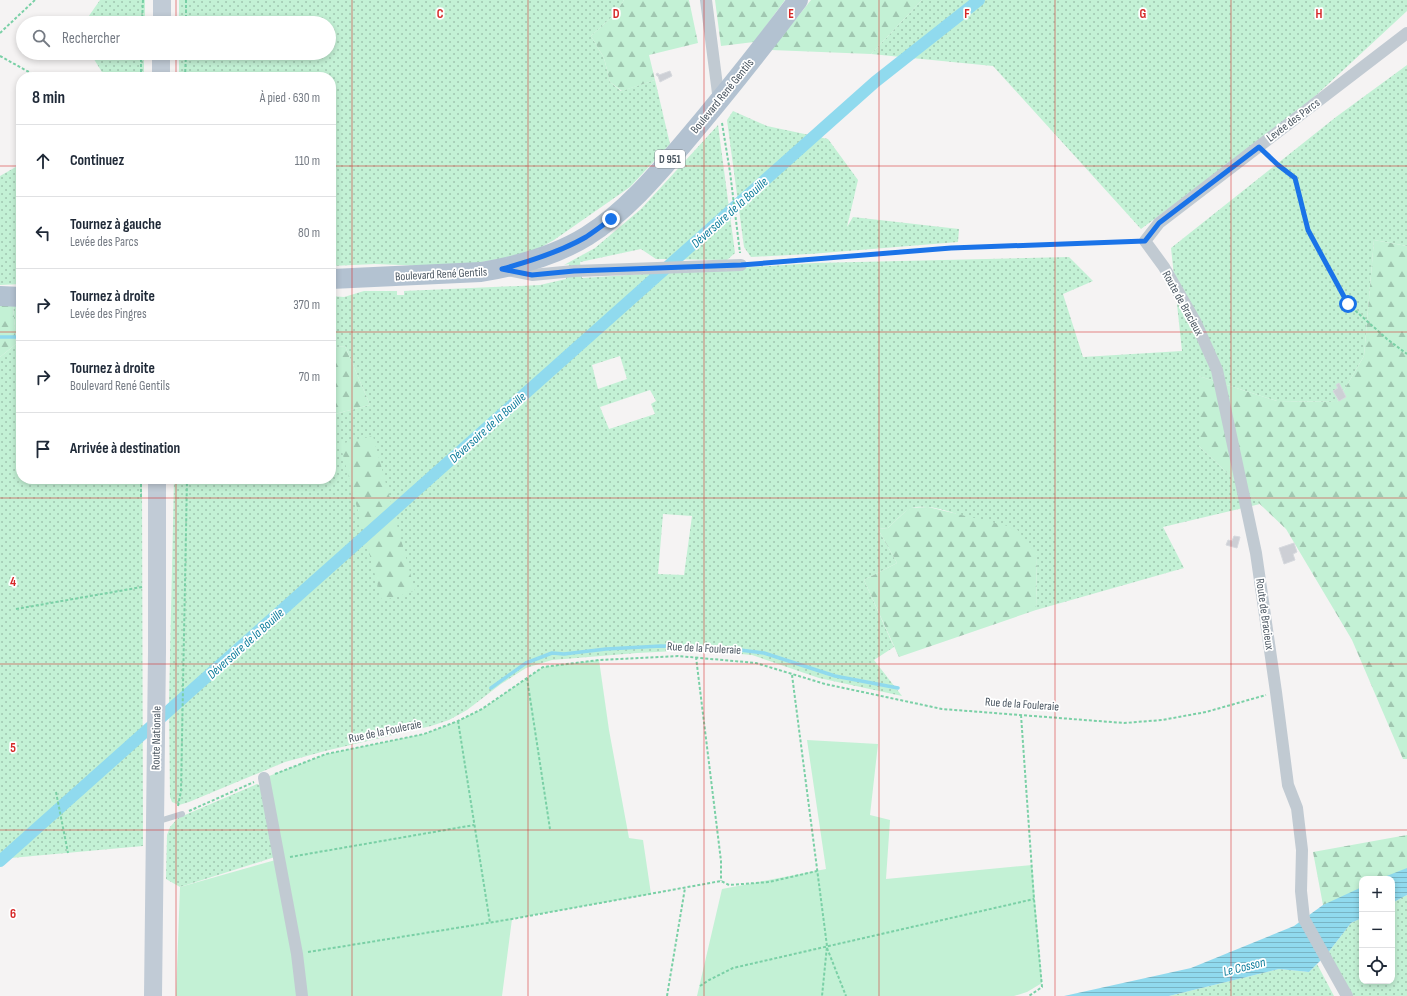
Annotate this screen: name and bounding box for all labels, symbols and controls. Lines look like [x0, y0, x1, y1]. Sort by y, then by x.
text: C [437, 6, 444, 22]
text: D [613, 6, 620, 22]
text: E [788, 6, 794, 22]
text: F [964, 6, 970, 22]
text: G [1140, 6, 1147, 22]
text: H [1316, 6, 1323, 22]
search box [16, 16, 336, 60]
icon: search [30, 27, 52, 49]
text: Rechercher [62, 29, 120, 48]
street label: Boulevard René Gentils [688, 56, 757, 137]
text: 8 min [32, 88, 65, 108]
text: À pied · 630 m [260, 90, 320, 106]
street label: Levée des Parcs [1264, 95, 1323, 145]
icon: ahead [32, 150, 54, 172]
road number: D 951 [655, 150, 685, 168]
text: Continuez [70, 151, 124, 170]
text: 110 m [295, 153, 320, 169]
water label: Déversoire de la Bouille [688, 174, 771, 251]
route end [602, 210, 620, 228]
text: Tournez à gauche [70, 215, 161, 234]
icon: left [32, 222, 54, 244]
text: 80 m [298, 225, 320, 241]
text: Levée des Parcs [70, 234, 138, 250]
street label: Boulevard René Gentils [395, 265, 487, 284]
street label: Route de Bracieux [1159, 268, 1207, 339]
text: Tournez à droite [70, 287, 155, 306]
icon: right [32, 294, 54, 316]
route start [1339, 295, 1357, 313]
text: 370 m [293, 297, 320, 313]
text: Levée des Pingres [70, 306, 147, 322]
text: Tournez à droite [70, 359, 155, 378]
icon: right [32, 366, 54, 388]
text: 70 m [299, 369, 320, 385]
text: Boulevard René Gentils [70, 378, 170, 394]
water label: Déversoire de la Bouille [446, 389, 529, 466]
icon: arrive [32, 438, 54, 460]
text: Arrivée à destination [70, 439, 180, 458]
text: 4 [10, 574, 16, 590]
street label: Route de Bracieux [1252, 577, 1277, 651]
water label: Déversoire de la Bouille [204, 605, 287, 682]
street label: Rue de la Fouleraie [667, 639, 742, 658]
street label: Rue de la Fouleraie [984, 694, 1060, 715]
street label: Route Nationale [148, 706, 165, 770]
street label: Rue de la Fouleraie [347, 716, 423, 747]
text: 5 [10, 740, 16, 756]
map controls [1359, 876, 1395, 984]
button: + [1359, 876, 1395, 912]
text: 6 [10, 906, 16, 922]
button: − [1359, 912, 1395, 948]
button: locate [1359, 948, 1395, 984]
water label: Le Cosson [1222, 954, 1267, 980]

